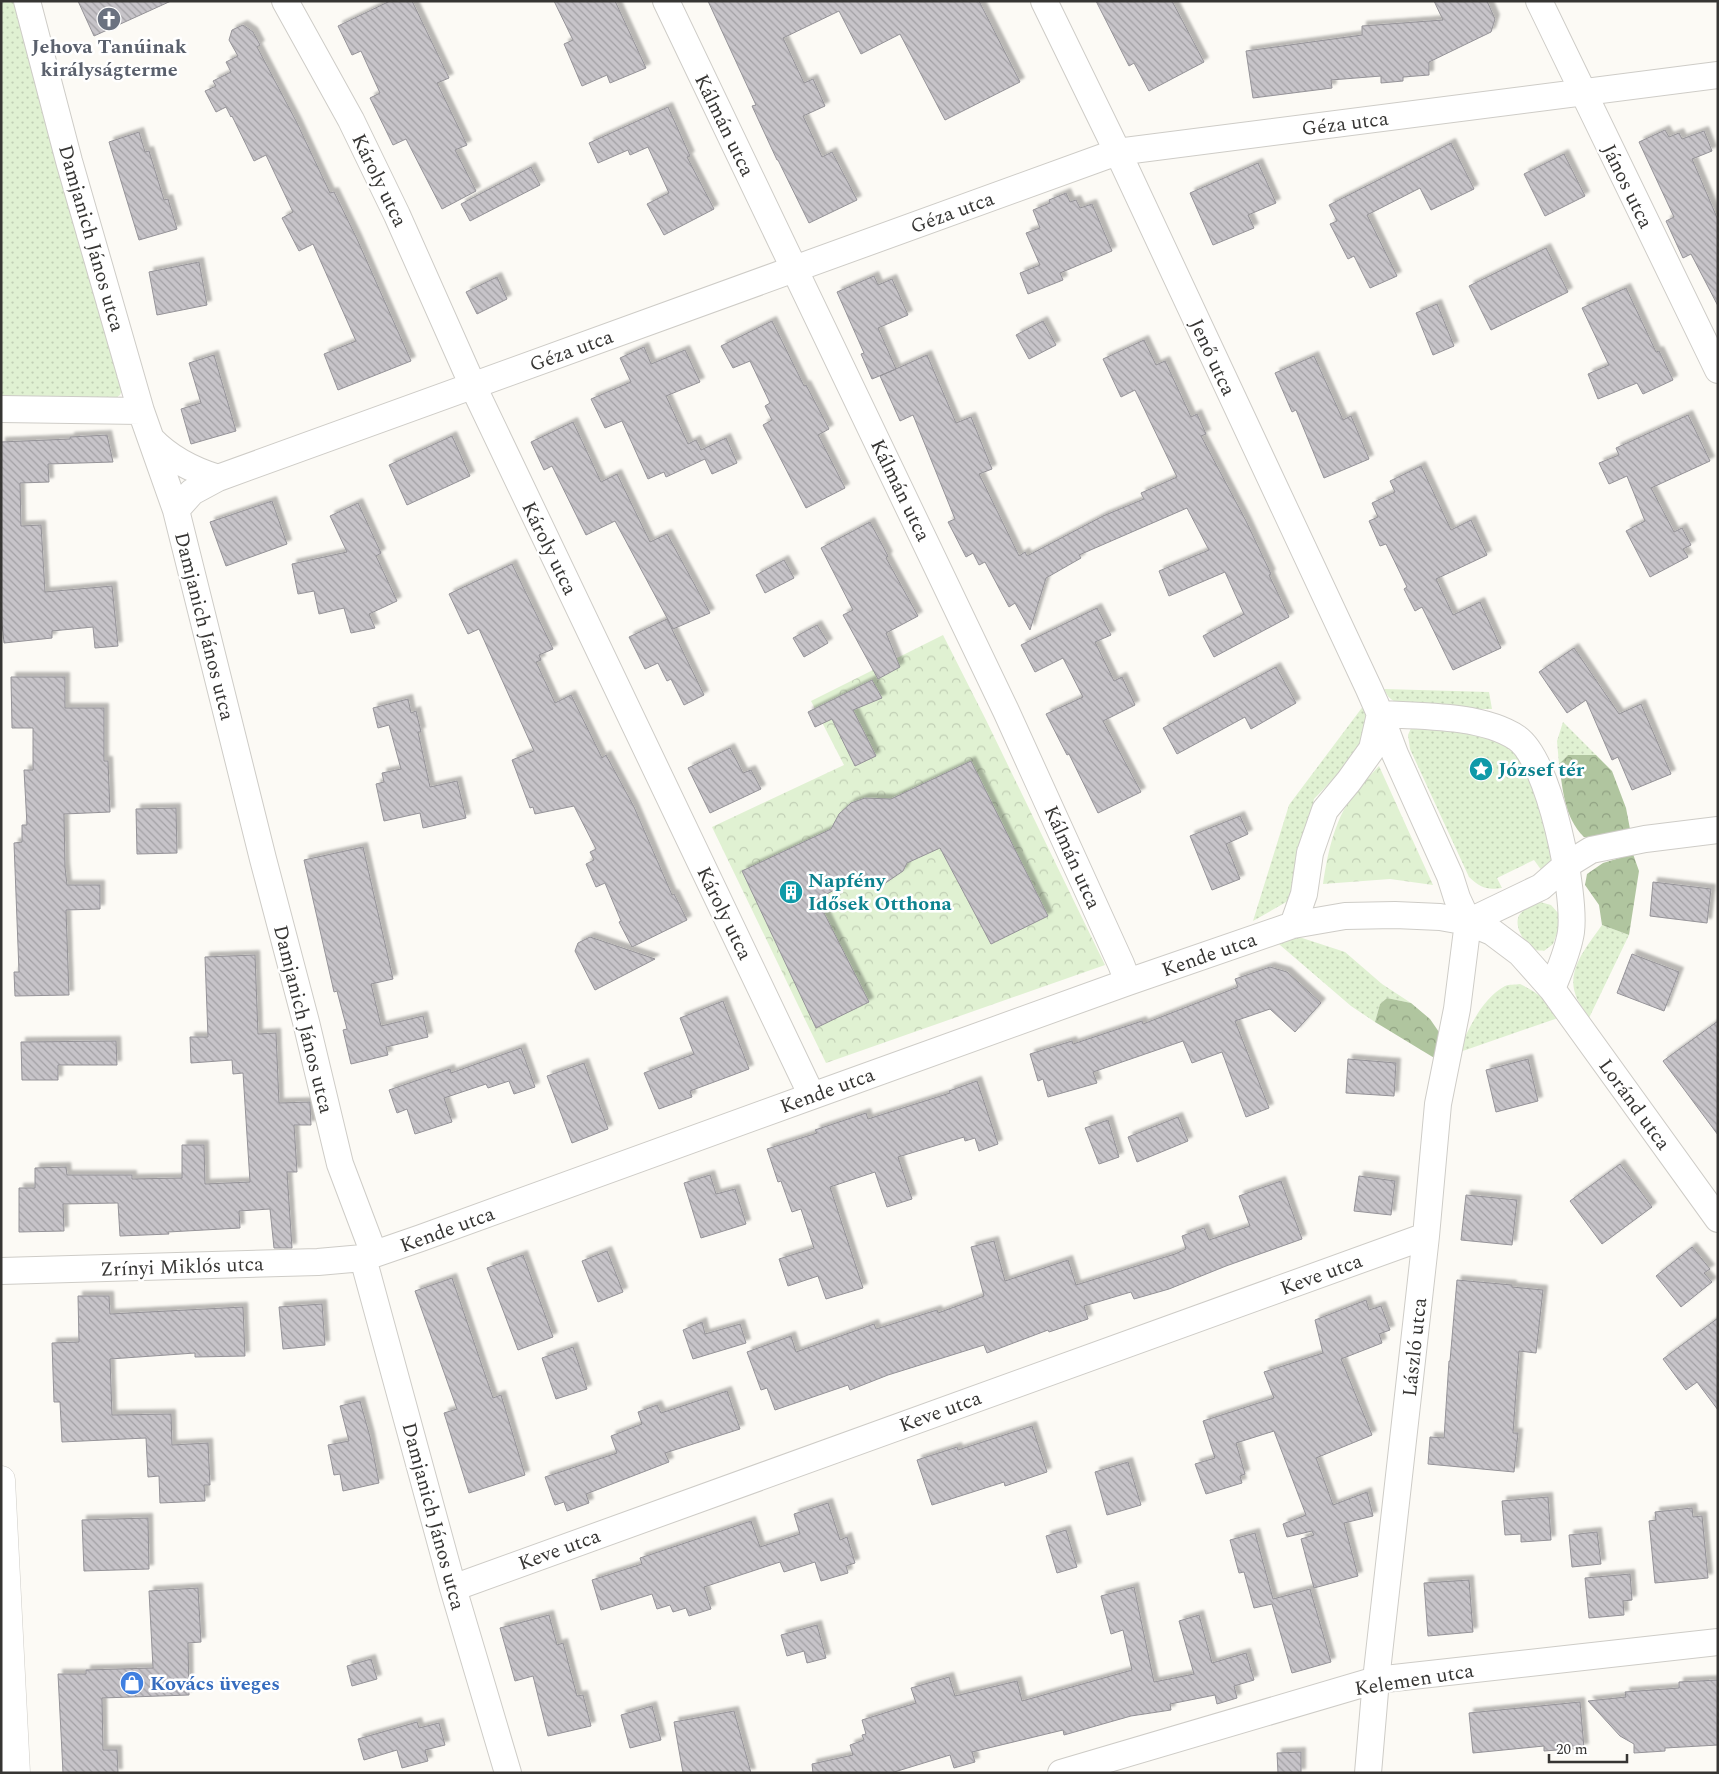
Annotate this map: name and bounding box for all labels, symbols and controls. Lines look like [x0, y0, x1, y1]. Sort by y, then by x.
church icon: Jehova Tanúinak királyságterme [96, 6, 122, 32]
place label: Jehova Tanúinak királyságterme [31, 32, 187, 85]
street label: Kálmán utca [686, 69, 762, 182]
street label: Géza utca [1300, 104, 1390, 144]
street label: Károly utca [344, 129, 415, 232]
street label: János utca [1594, 139, 1661, 234]
street label: Damjanich János utca [50, 141, 132, 335]
street label: Géza utca [906, 184, 999, 242]
street label: Jenő utca [1181, 314, 1243, 401]
street label: Géza utca [525, 322, 618, 380]
street label: Kálmán utca [862, 434, 938, 547]
street label: Károly utca [514, 497, 585, 600]
street label: Damjanich János utca [166, 529, 242, 724]
place label: József tér [1498, 755, 1585, 785]
place icon: József tér [1468, 756, 1494, 782]
street label: Kálmán utca [1036, 801, 1108, 914]
street label: Károly utca [689, 862, 760, 965]
place label: Napfény Idősek Otthona [808, 866, 953, 919]
building icon: Napfény Idősek Otthona [778, 879, 804, 905]
street label: Damjanich János utca [265, 922, 341, 1117]
street label: Kende utca [1158, 925, 1261, 985]
street label: Loránd utca [1591, 1053, 1678, 1157]
street label: Kende utca [776, 1060, 879, 1122]
street label: Kende utca [396, 1199, 499, 1261]
street label: Keve utca [1276, 1246, 1367, 1304]
street label: Zrínyi Miklós utca [100, 1249, 265, 1285]
street label: László utca [1395, 1296, 1435, 1398]
street label: Keve utca [895, 1383, 986, 1441]
street label: Damjanich János utca [394, 1419, 473, 1614]
street label: Keve utca [514, 1521, 605, 1579]
street label: Kelemen utca [1352, 1656, 1476, 1704]
place label: Kovács üveges [150, 1669, 280, 1699]
shop icon: Kovács üveges [119, 1670, 145, 1696]
scale bar [1549, 1732, 1626, 1764]
text: 20 m [1556, 1738, 1588, 1761]

